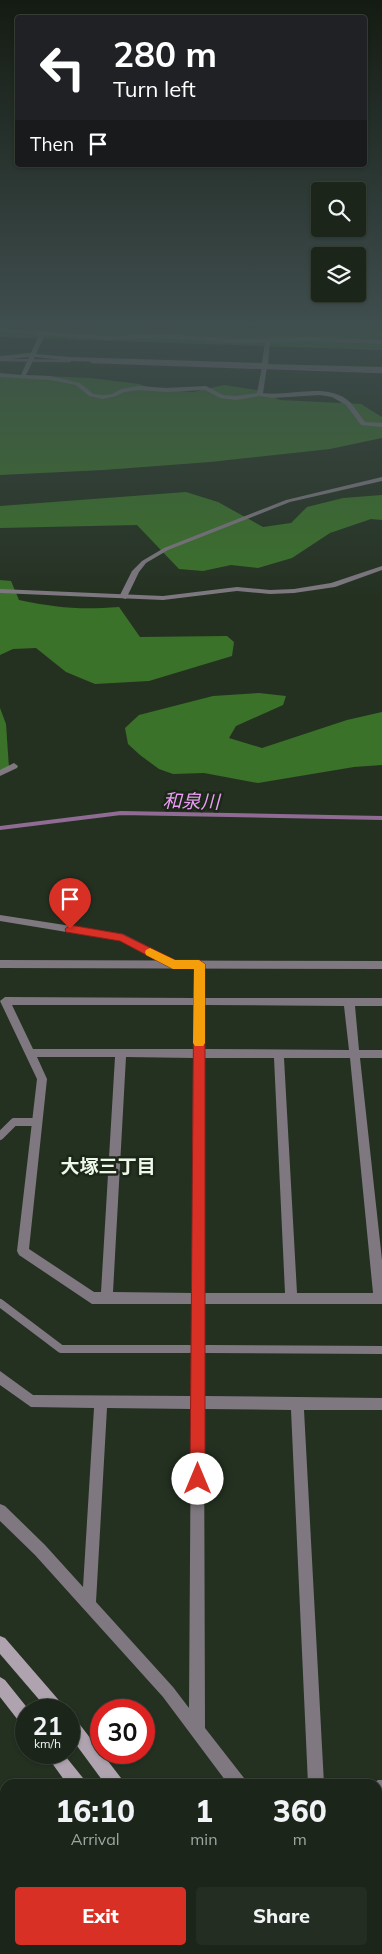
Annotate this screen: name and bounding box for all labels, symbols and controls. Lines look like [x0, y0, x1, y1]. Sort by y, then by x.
text: 280 m [113, 32, 217, 76]
icon: left [30, 35, 95, 100]
text: Turn left [113, 75, 196, 103]
icon: arrive [84, 130, 112, 158]
text: Then [30, 132, 74, 156]
map controls [311, 182, 366, 302]
button: search [311, 182, 366, 237]
button: layers [311, 247, 366, 302]
water label: 和泉川 [162, 789, 222, 814]
pin [49, 878, 91, 929]
icon: arrive [56, 885, 84, 913]
district label: 大塚三丁目 [60, 1154, 156, 1178]
position arrow [171, 1452, 223, 1504]
speed limit sign: 30 [90, 1699, 155, 1764]
text: 21 [32, 1710, 63, 1741]
text: km/h [34, 1736, 61, 1751]
text: 16:10 [55, 1792, 135, 1830]
text: 1 [195, 1792, 213, 1830]
text: 360 [273, 1792, 327, 1830]
text: Arrival [71, 1829, 120, 1849]
text: min [190, 1829, 218, 1849]
text: m [293, 1829, 307, 1849]
button: Exit [15, 1887, 186, 1945]
button: Share [196, 1887, 367, 1945]

